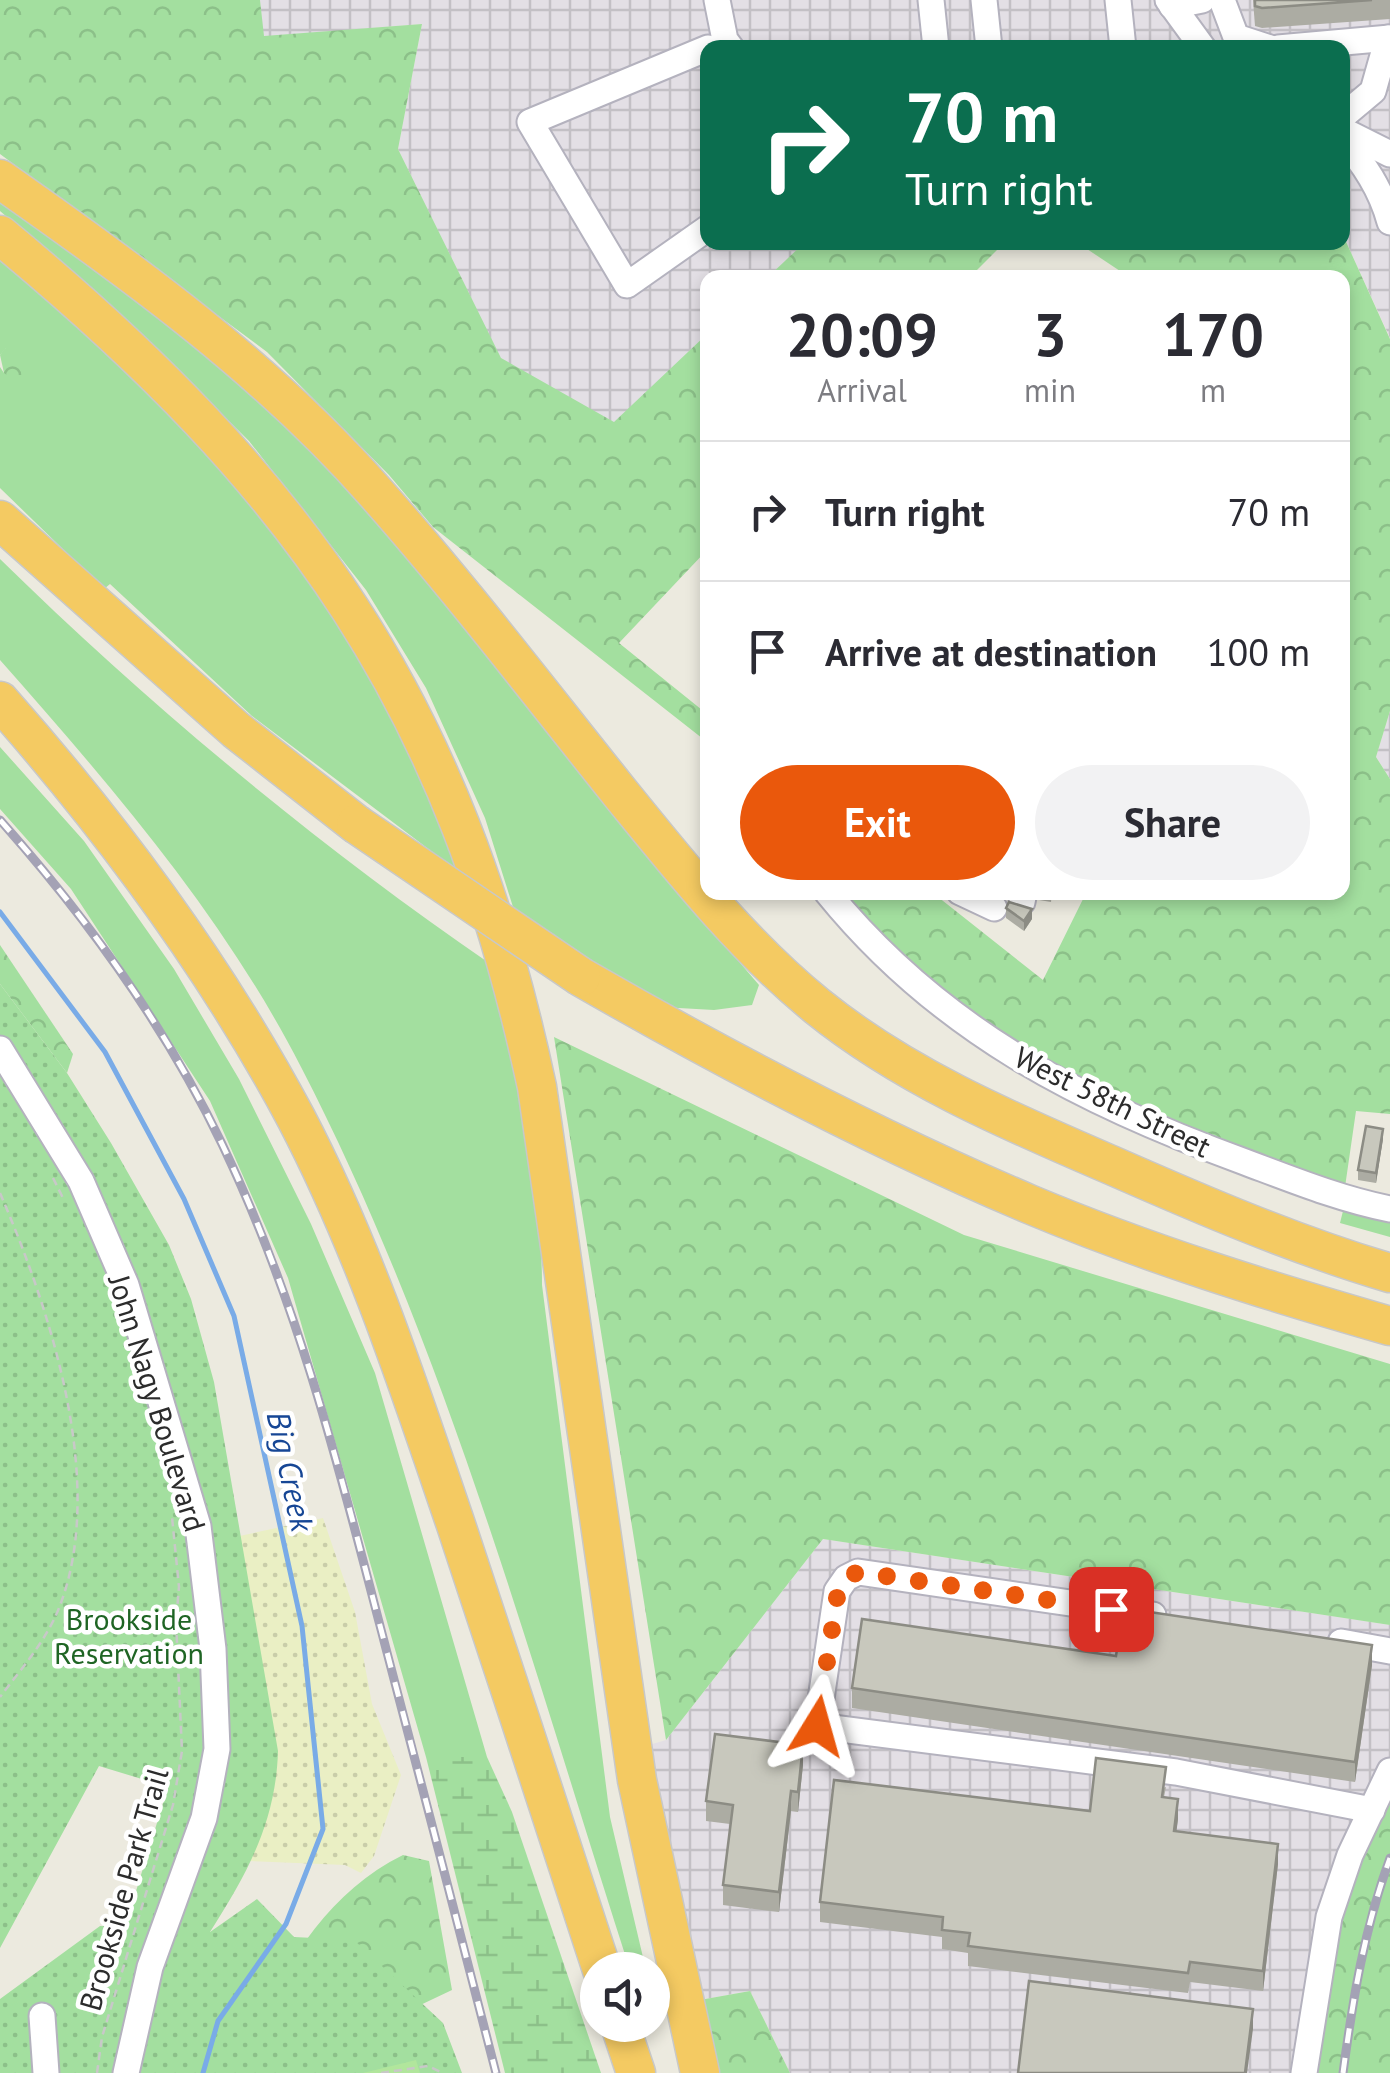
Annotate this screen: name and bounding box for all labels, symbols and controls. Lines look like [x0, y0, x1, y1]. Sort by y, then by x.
text: 70 m [905, 71, 1058, 161]
icon: right [740, 80, 870, 210]
text: Turn right [905, 159, 1093, 217]
text: 20:09 [786, 295, 938, 373]
text: 3 [1033, 295, 1067, 373]
text: 170 [1162, 295, 1264, 373]
text: Arrival [817, 369, 907, 411]
text: min [1024, 369, 1076, 411]
text: m [1200, 369, 1226, 411]
icon: right [740, 484, 795, 539]
text: Turn right [825, 487, 985, 536]
text: 70 m [1228, 487, 1310, 536]
icon: arrive [740, 624, 795, 679]
text: Arrive at destination [825, 627, 1157, 676]
text: 100 m [1207, 627, 1310, 676]
button: Exit [740, 765, 1015, 880]
button: Share [1035, 765, 1310, 880]
street label: West 58th Street [1008, 1037, 1218, 1165]
street label: John Nagy Boulevard [100, 1268, 216, 1536]
water label: Big Creek [258, 1407, 325, 1536]
pin [1069, 1567, 1154, 1652]
icon: arrive [1084, 1582, 1139, 1637]
park label: Brookside Reservation [54, 1599, 204, 1672]
position arrow [765, 1674, 869, 1778]
street label: Brookside Park Trail [70, 1763, 176, 2015]
map controls [580, 1952, 670, 2042]
button: sound [580, 1952, 670, 2042]

